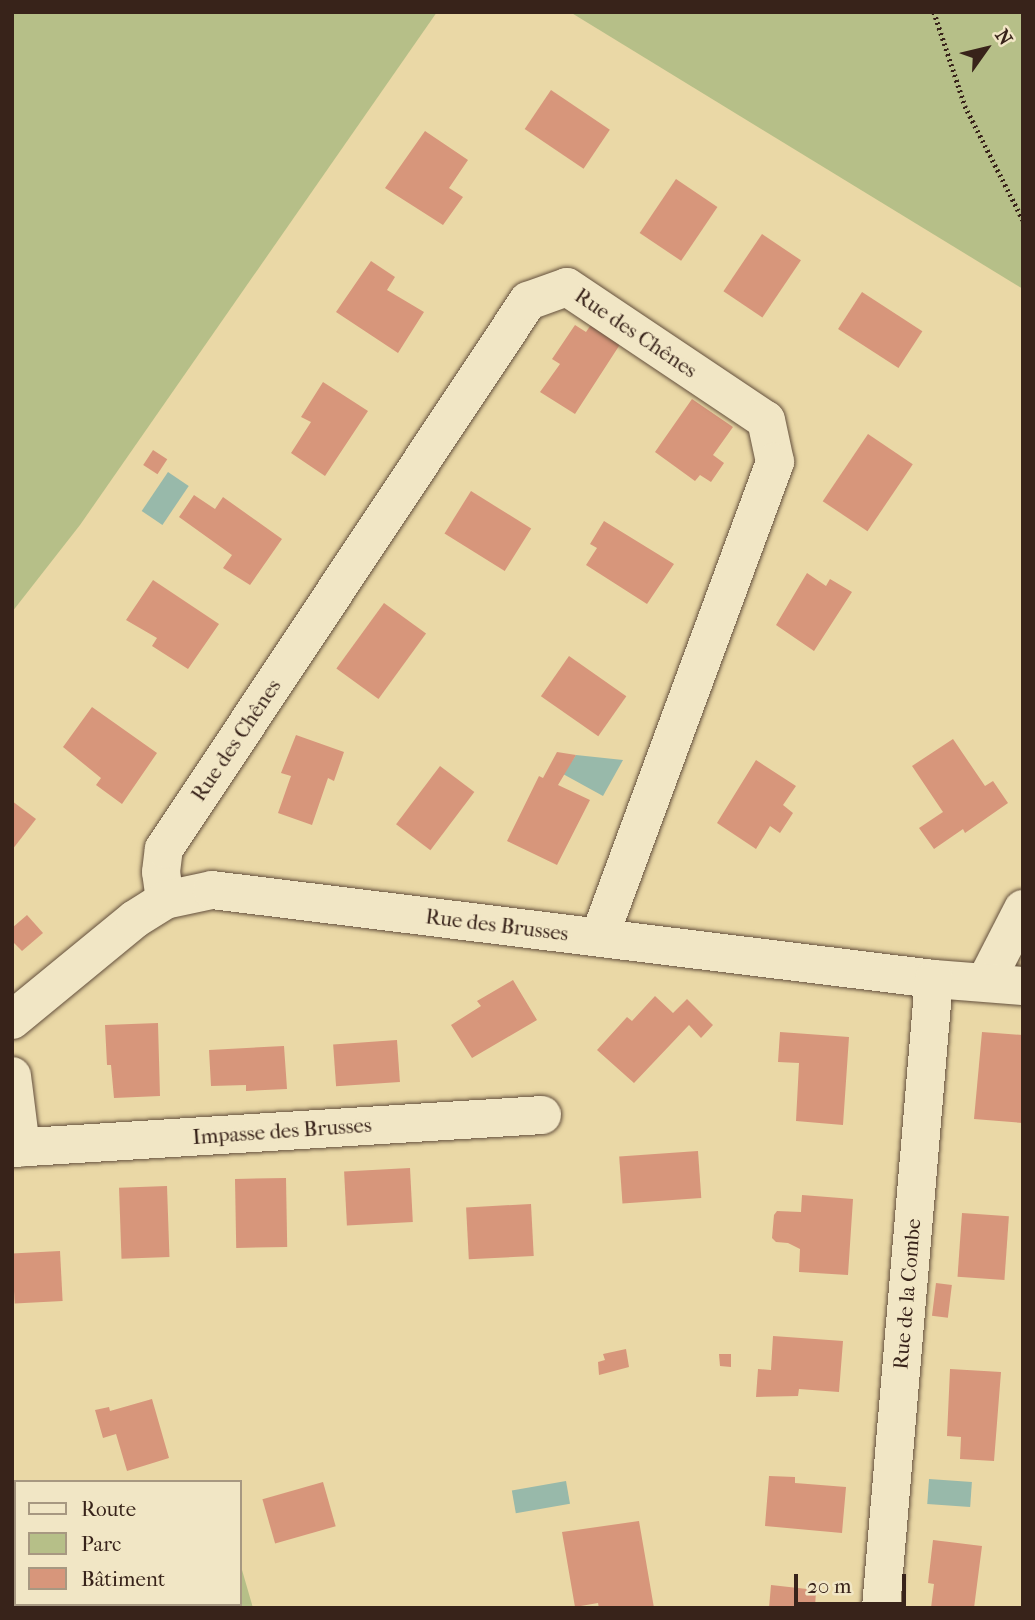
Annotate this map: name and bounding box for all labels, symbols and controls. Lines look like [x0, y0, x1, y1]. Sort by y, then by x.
north arrow [951, 14, 1021, 84]
text: N [990, 25, 1017, 49]
street label: Rue des Chênes [570, 283, 702, 383]
street label: Rue des Chênes [186, 674, 286, 806]
street label: Rue des Brusses [424, 904, 570, 946]
street label: Impasse des Brusses [192, 1112, 372, 1150]
street label: Rue de la Combe [888, 1218, 926, 1370]
legend [14, 1480, 242, 1606]
text: Route [81, 1497, 136, 1521]
text: Parc [81, 1532, 121, 1556]
scale bar [797, 1560, 909, 1604]
text: Bâtiment [81, 1567, 165, 1591]
text: 20 m [807, 1574, 851, 1598]

